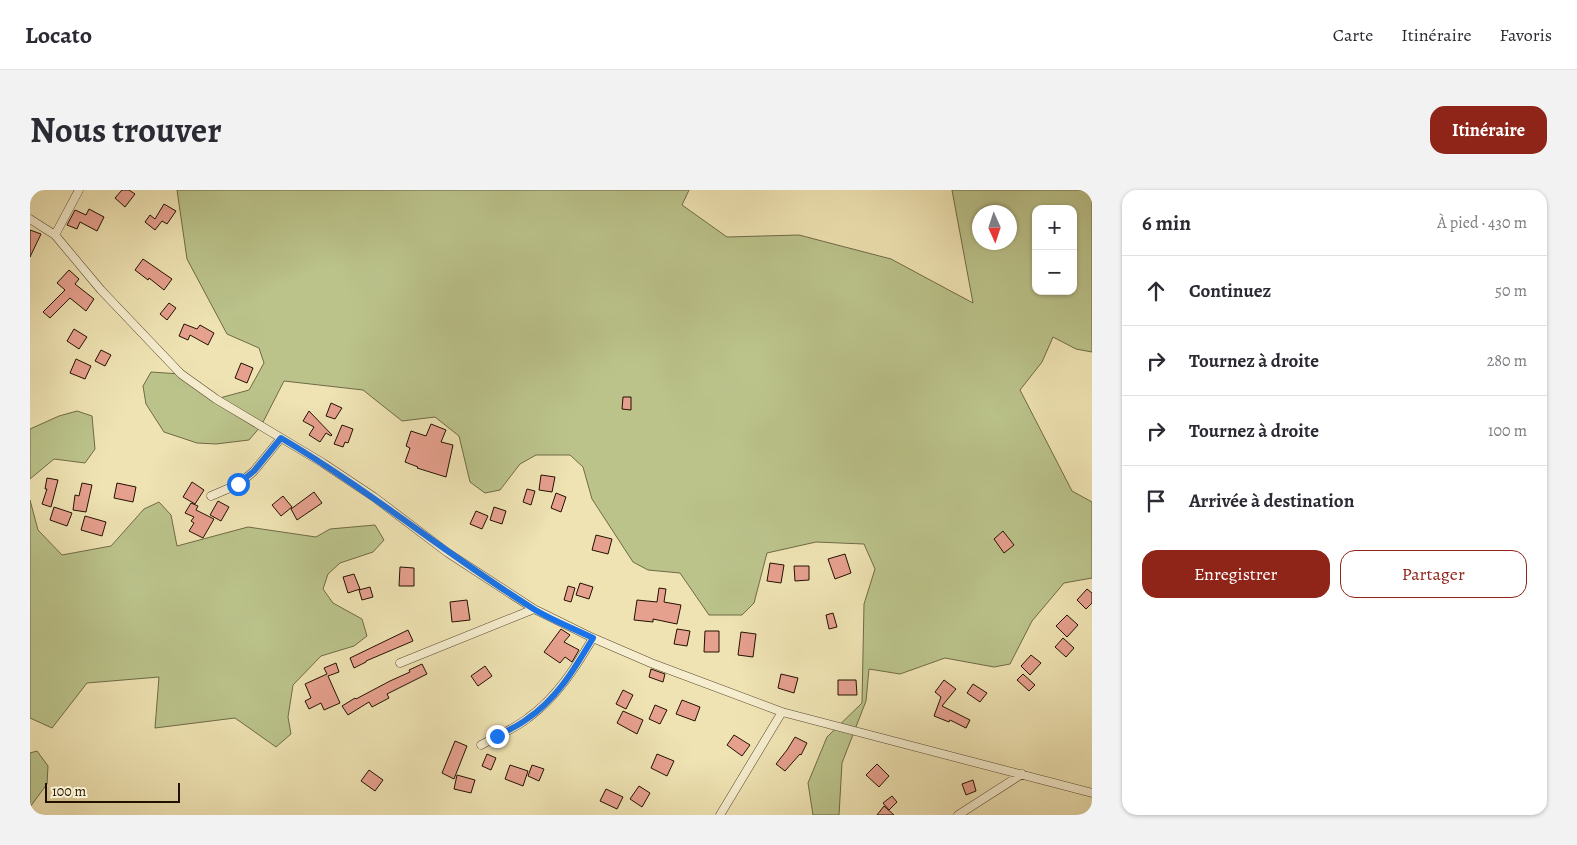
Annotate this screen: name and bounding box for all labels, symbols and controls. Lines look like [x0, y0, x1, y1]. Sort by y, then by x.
text: Locato [25, 19, 92, 51]
text: Carte [1333, 23, 1373, 47]
text: Itinéraire [1401, 23, 1472, 47]
text: Favoris [1500, 23, 1552, 47]
text: Nous trouver [30, 106, 222, 154]
button: Itinéraire [1430, 106, 1547, 154]
north arrow [972, 205, 1017, 250]
map controls [1032, 205, 1077, 295]
button: + [1032, 205, 1077, 250]
text: 6 min [1142, 209, 1191, 237]
text: À pied · 430 m [1437, 212, 1527, 234]
button: − [1032, 250, 1077, 295]
icon: ahead [1142, 277, 1170, 305]
text: Continuez [1189, 278, 1271, 304]
text: 50 m [1495, 280, 1527, 302]
icon: right [1142, 347, 1170, 375]
text: Tournez à droite [1189, 348, 1319, 374]
text: 280 m [1487, 350, 1527, 372]
icon: right [1142, 417, 1170, 445]
text: Tournez à droite [1189, 418, 1319, 444]
text: 100 m [1488, 420, 1527, 442]
route start [227, 473, 250, 496]
icon: arrive [1142, 487, 1170, 515]
text: Arrivée à destination [1189, 488, 1354, 514]
button: Enregistrer [1142, 550, 1330, 598]
button: Partager [1340, 550, 1527, 598]
route end [486, 725, 509, 748]
scale bar [45, 780, 180, 803]
text: 100 m [52, 782, 86, 801]

